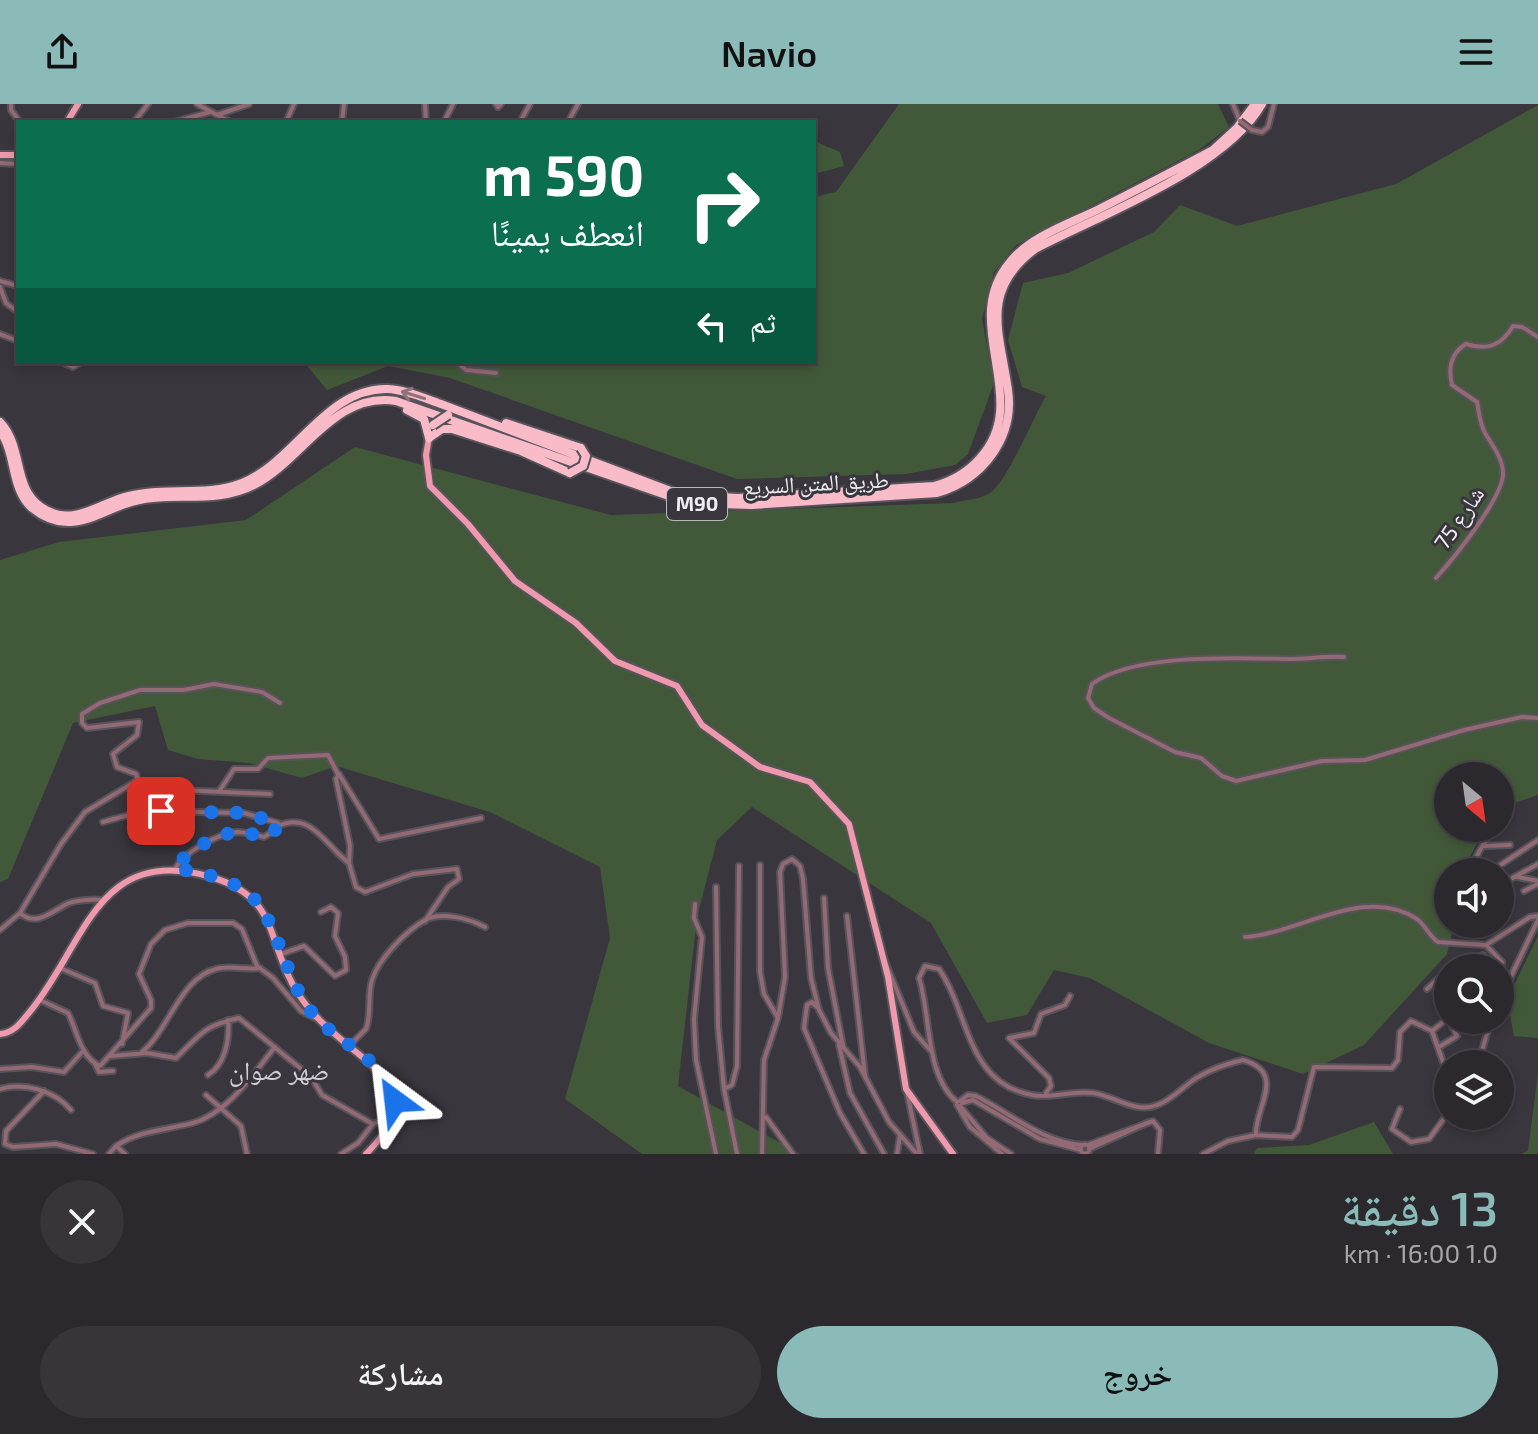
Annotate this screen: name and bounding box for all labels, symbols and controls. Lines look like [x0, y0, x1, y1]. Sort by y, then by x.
icon: share [40, 30, 84, 74]
icon: menu [1454, 30, 1498, 74]
text: Navio [721, 31, 817, 74]
text: 590 m [483, 140, 644, 207]
icon: right [672, 152, 776, 256]
text: انعطف يمينًا [491, 210, 644, 253]
text: ثم [750, 303, 776, 339]
icon: left [690, 304, 734, 348]
one-way arrow [401, 387, 427, 402]
street label: طريق المتن السريع [742, 465, 890, 501]
street label: شارع 75 [1428, 481, 1490, 555]
road number: M90 [667, 488, 727, 520]
north arrow [1434, 762, 1514, 842]
map controls [1434, 762, 1514, 1130]
pin [127, 777, 195, 845]
icon: arrive [139, 789, 183, 833]
button: sound [1434, 858, 1514, 938]
button: search [1434, 954, 1514, 1034]
button: layers [1434, 1050, 1514, 1130]
district label: ضهر صوان [229, 1054, 329, 1087]
position arrow [353, 1059, 437, 1143]
text: 13 دقيقة [1341, 1178, 1498, 1236]
button: close [40, 1180, 124, 1264]
text: 1.0 km · 16:00 [1344, 1237, 1498, 1268]
button: مشاركة [40, 1326, 761, 1418]
button: خروج [777, 1326, 1498, 1418]

